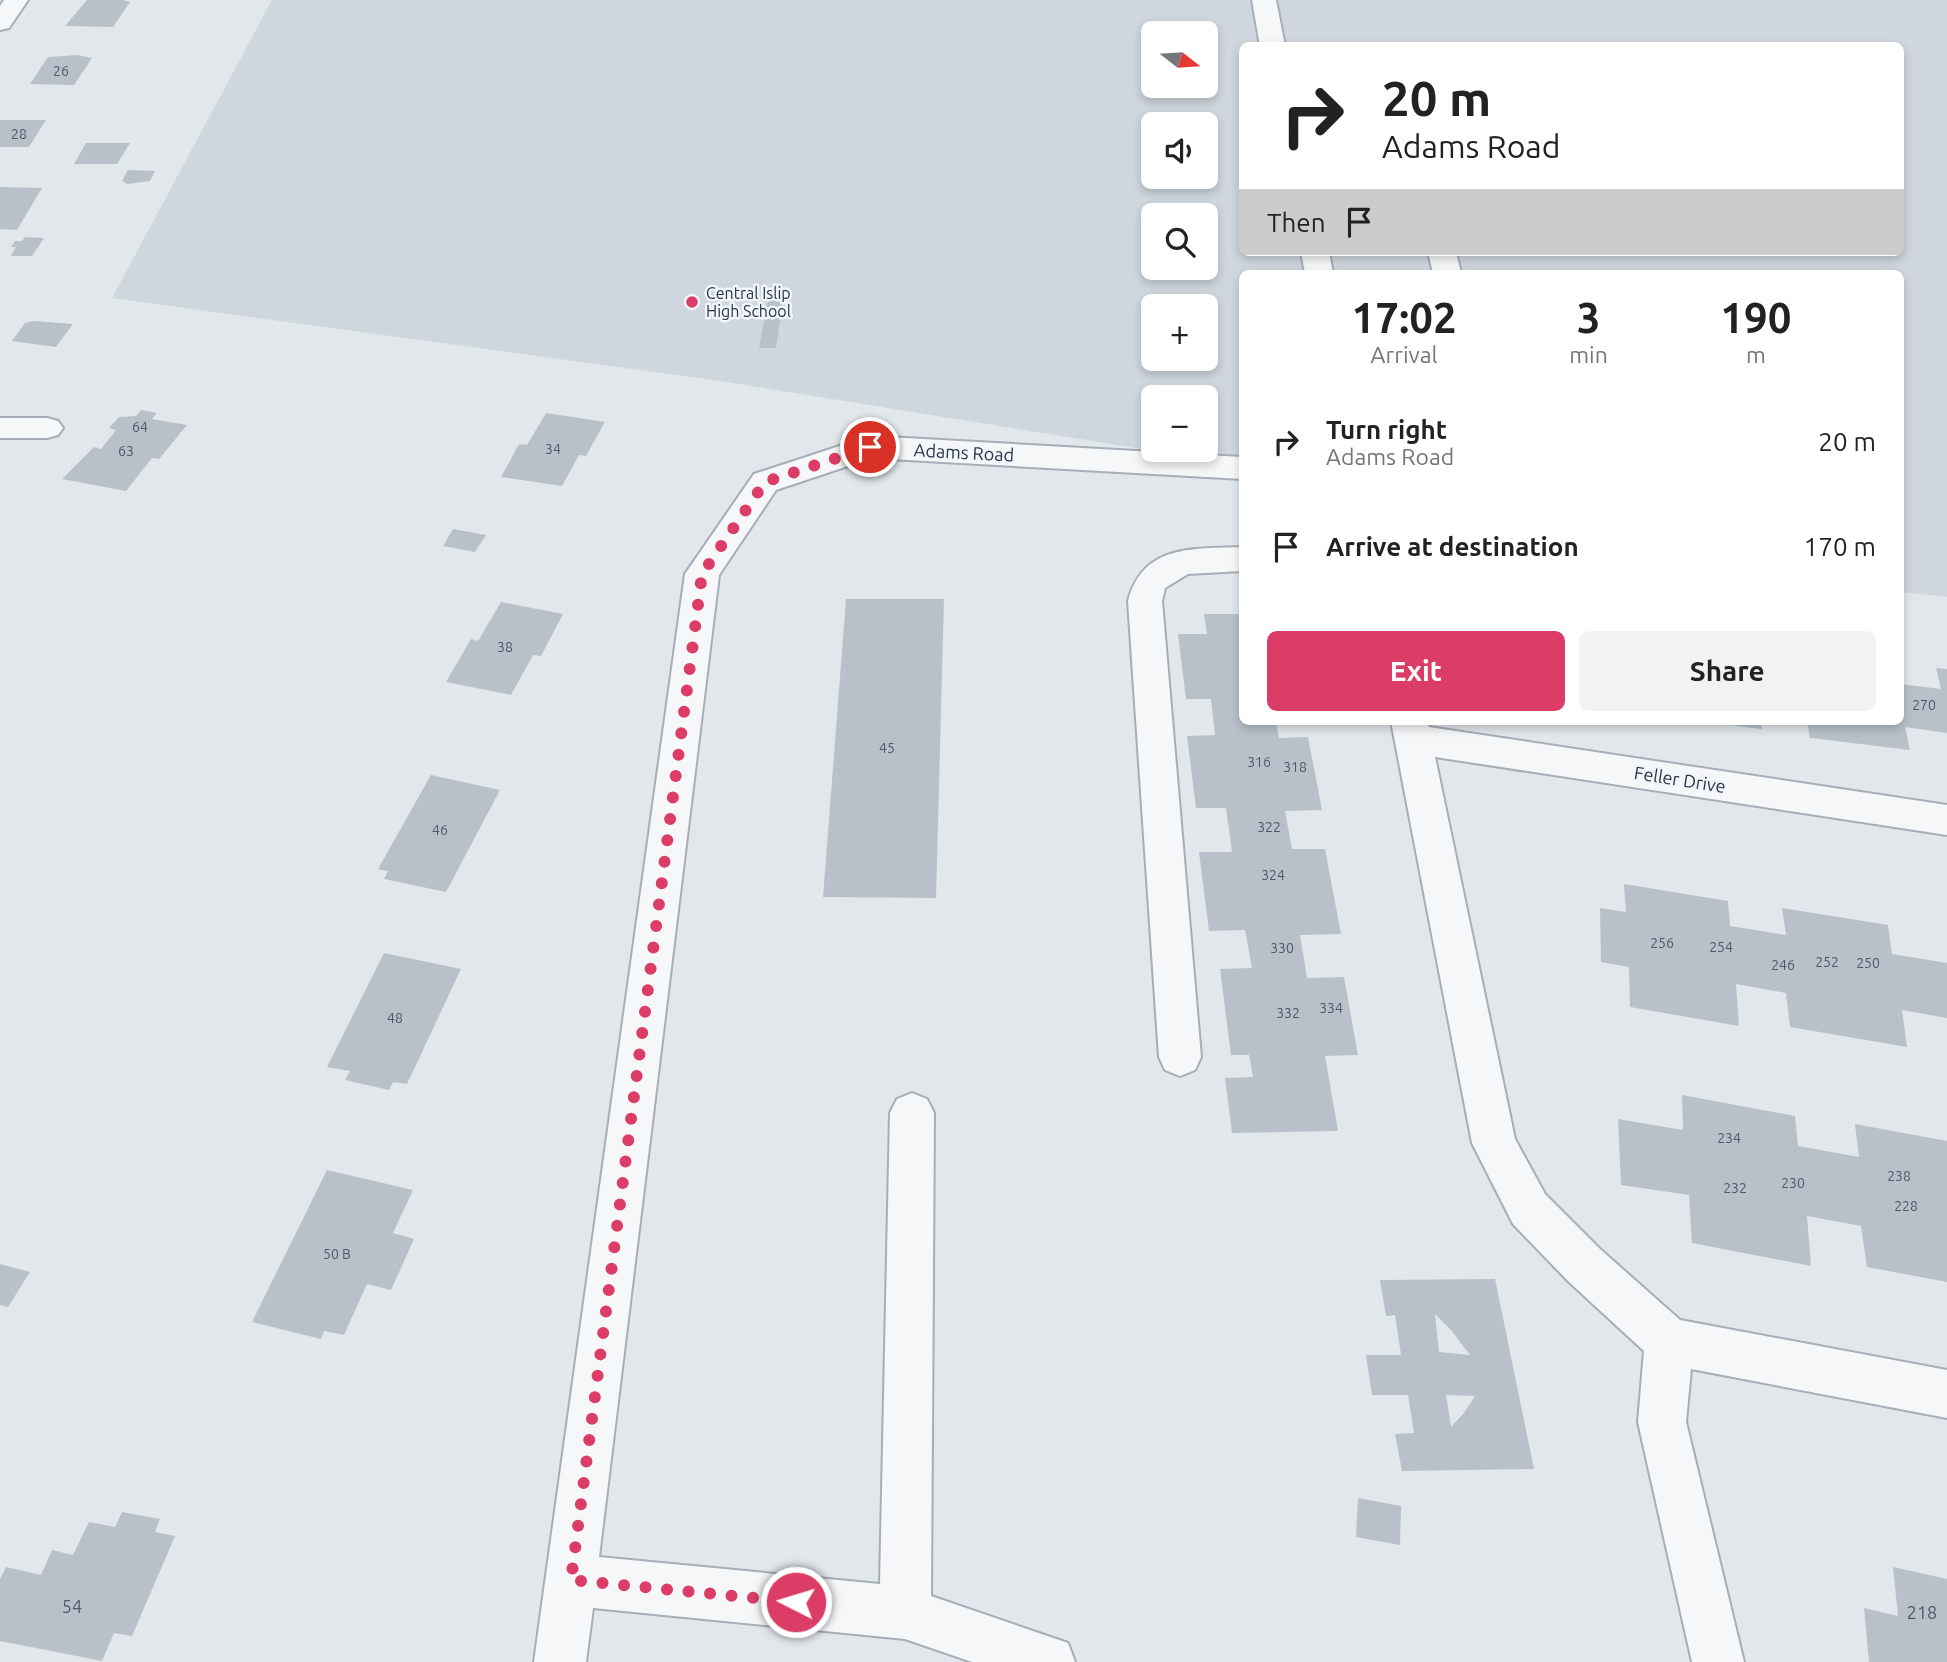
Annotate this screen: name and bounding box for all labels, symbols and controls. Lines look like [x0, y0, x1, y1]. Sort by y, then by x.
north arrow [1141, 21, 1218, 98]
map controls [1141, 21, 1218, 462]
house number: 26 [53, 63, 69, 79]
icon: right [1267, 70, 1358, 161]
text: 20 m [1382, 70, 1491, 125]
button: sound [1141, 112, 1218, 189]
house number: 28 [11, 126, 27, 142]
text: Adams Road [1382, 128, 1561, 164]
button: search [1141, 203, 1218, 280]
icon: arrive [1340, 203, 1378, 241]
text: Then [1267, 208, 1326, 237]
place label: Central Islip High School [706, 284, 791, 320]
marker: Central Islip High School [684, 294, 700, 310]
button: + [1141, 294, 1218, 371]
text: 17:02 [1352, 294, 1457, 341]
text: 3 [1577, 294, 1600, 341]
text: 190 [1720, 294, 1791, 341]
text: Arrival [1371, 342, 1438, 367]
text: min [1569, 342, 1608, 367]
text: m [1746, 342, 1766, 367]
button: − [1141, 385, 1218, 462]
text: Turn right [1326, 415, 1447, 444]
pin [840, 417, 900, 477]
house number: 64 [132, 419, 148, 435]
icon: right [1267, 423, 1305, 461]
text: 20 m [1818, 427, 1876, 456]
icon: arrive [851, 428, 889, 466]
street label: Adams Road [913, 439, 1015, 465]
house number: 34 [545, 441, 561, 457]
house number: 63 [118, 443, 134, 459]
text: Adams Road [1326, 444, 1454, 469]
icon: arrive [1267, 528, 1305, 566]
text: Arrive at destination [1326, 532, 1579, 561]
text: 170 m [1804, 532, 1876, 561]
button: Exit [1267, 631, 1565, 711]
button: Share [1579, 631, 1876, 711]
house number: 38 [497, 639, 513, 655]
house number: 270 [1912, 697, 1936, 713]
house number: 45 [879, 740, 895, 756]
house number: 316 [1247, 754, 1271, 770]
house number: 318 [1283, 759, 1307, 775]
street label: Feller Drive [1633, 762, 1727, 796]
house number: 322 [1257, 819, 1281, 835]
house number: 46 [432, 822, 448, 838]
house number: 324 [1261, 867, 1285, 883]
house number: 256 [1650, 935, 1674, 951]
house number: 254 [1709, 939, 1733, 955]
house number: 330 [1270, 940, 1294, 956]
house number: 252 [1815, 954, 1839, 970]
house number: 250 [1856, 955, 1880, 971]
house number: 246 [1771, 957, 1795, 973]
house number: 334 [1319, 1000, 1343, 1016]
house number: 332 [1276, 1005, 1300, 1021]
house number: 48 [387, 1010, 403, 1026]
house number: 234 [1717, 1130, 1741, 1146]
house number: 238 [1887, 1168, 1911, 1184]
house number: 230 [1781, 1175, 1805, 1191]
house number: 232 [1723, 1180, 1747, 1196]
house number: 228 [1894, 1198, 1918, 1214]
house number: 50 B [323, 1246, 351, 1262]
position arrow [759, 1565, 833, 1639]
house number: 54 [62, 1596, 82, 1616]
house number: 218 [1907, 1602, 1937, 1622]

